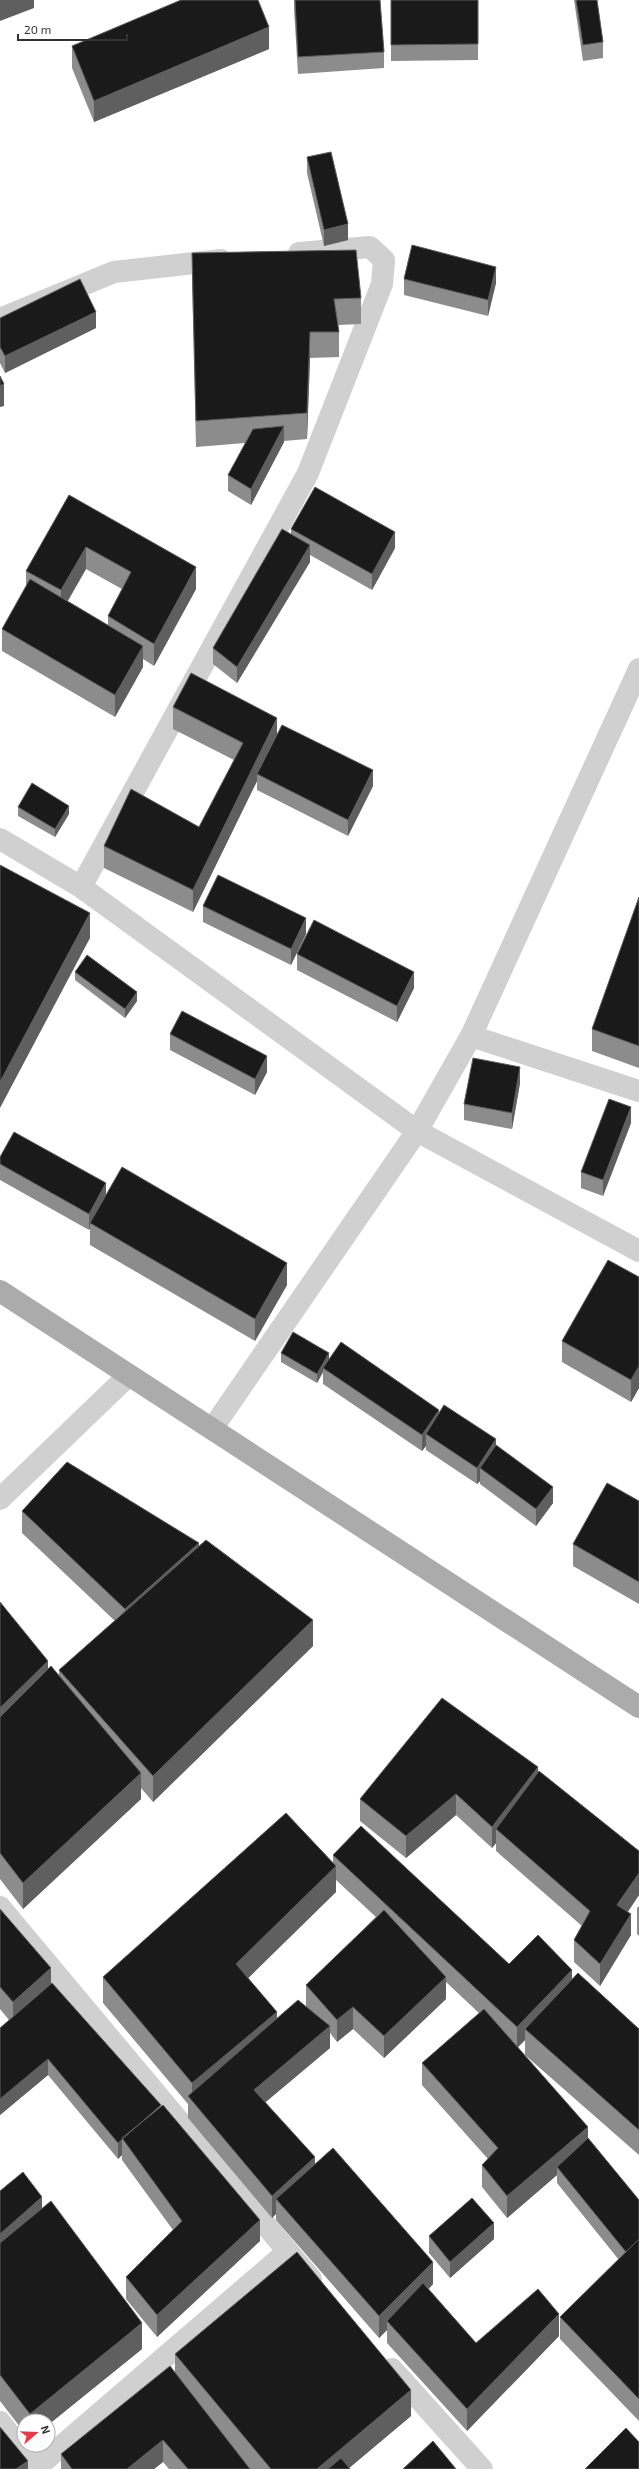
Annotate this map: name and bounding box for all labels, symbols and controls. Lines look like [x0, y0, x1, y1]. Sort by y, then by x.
scale bar [18, 16, 127, 42]
text: 20 m [24, 22, 51, 36]
north arrow [16, 2413, 56, 2453]
text: N [38, 2424, 53, 2436]

